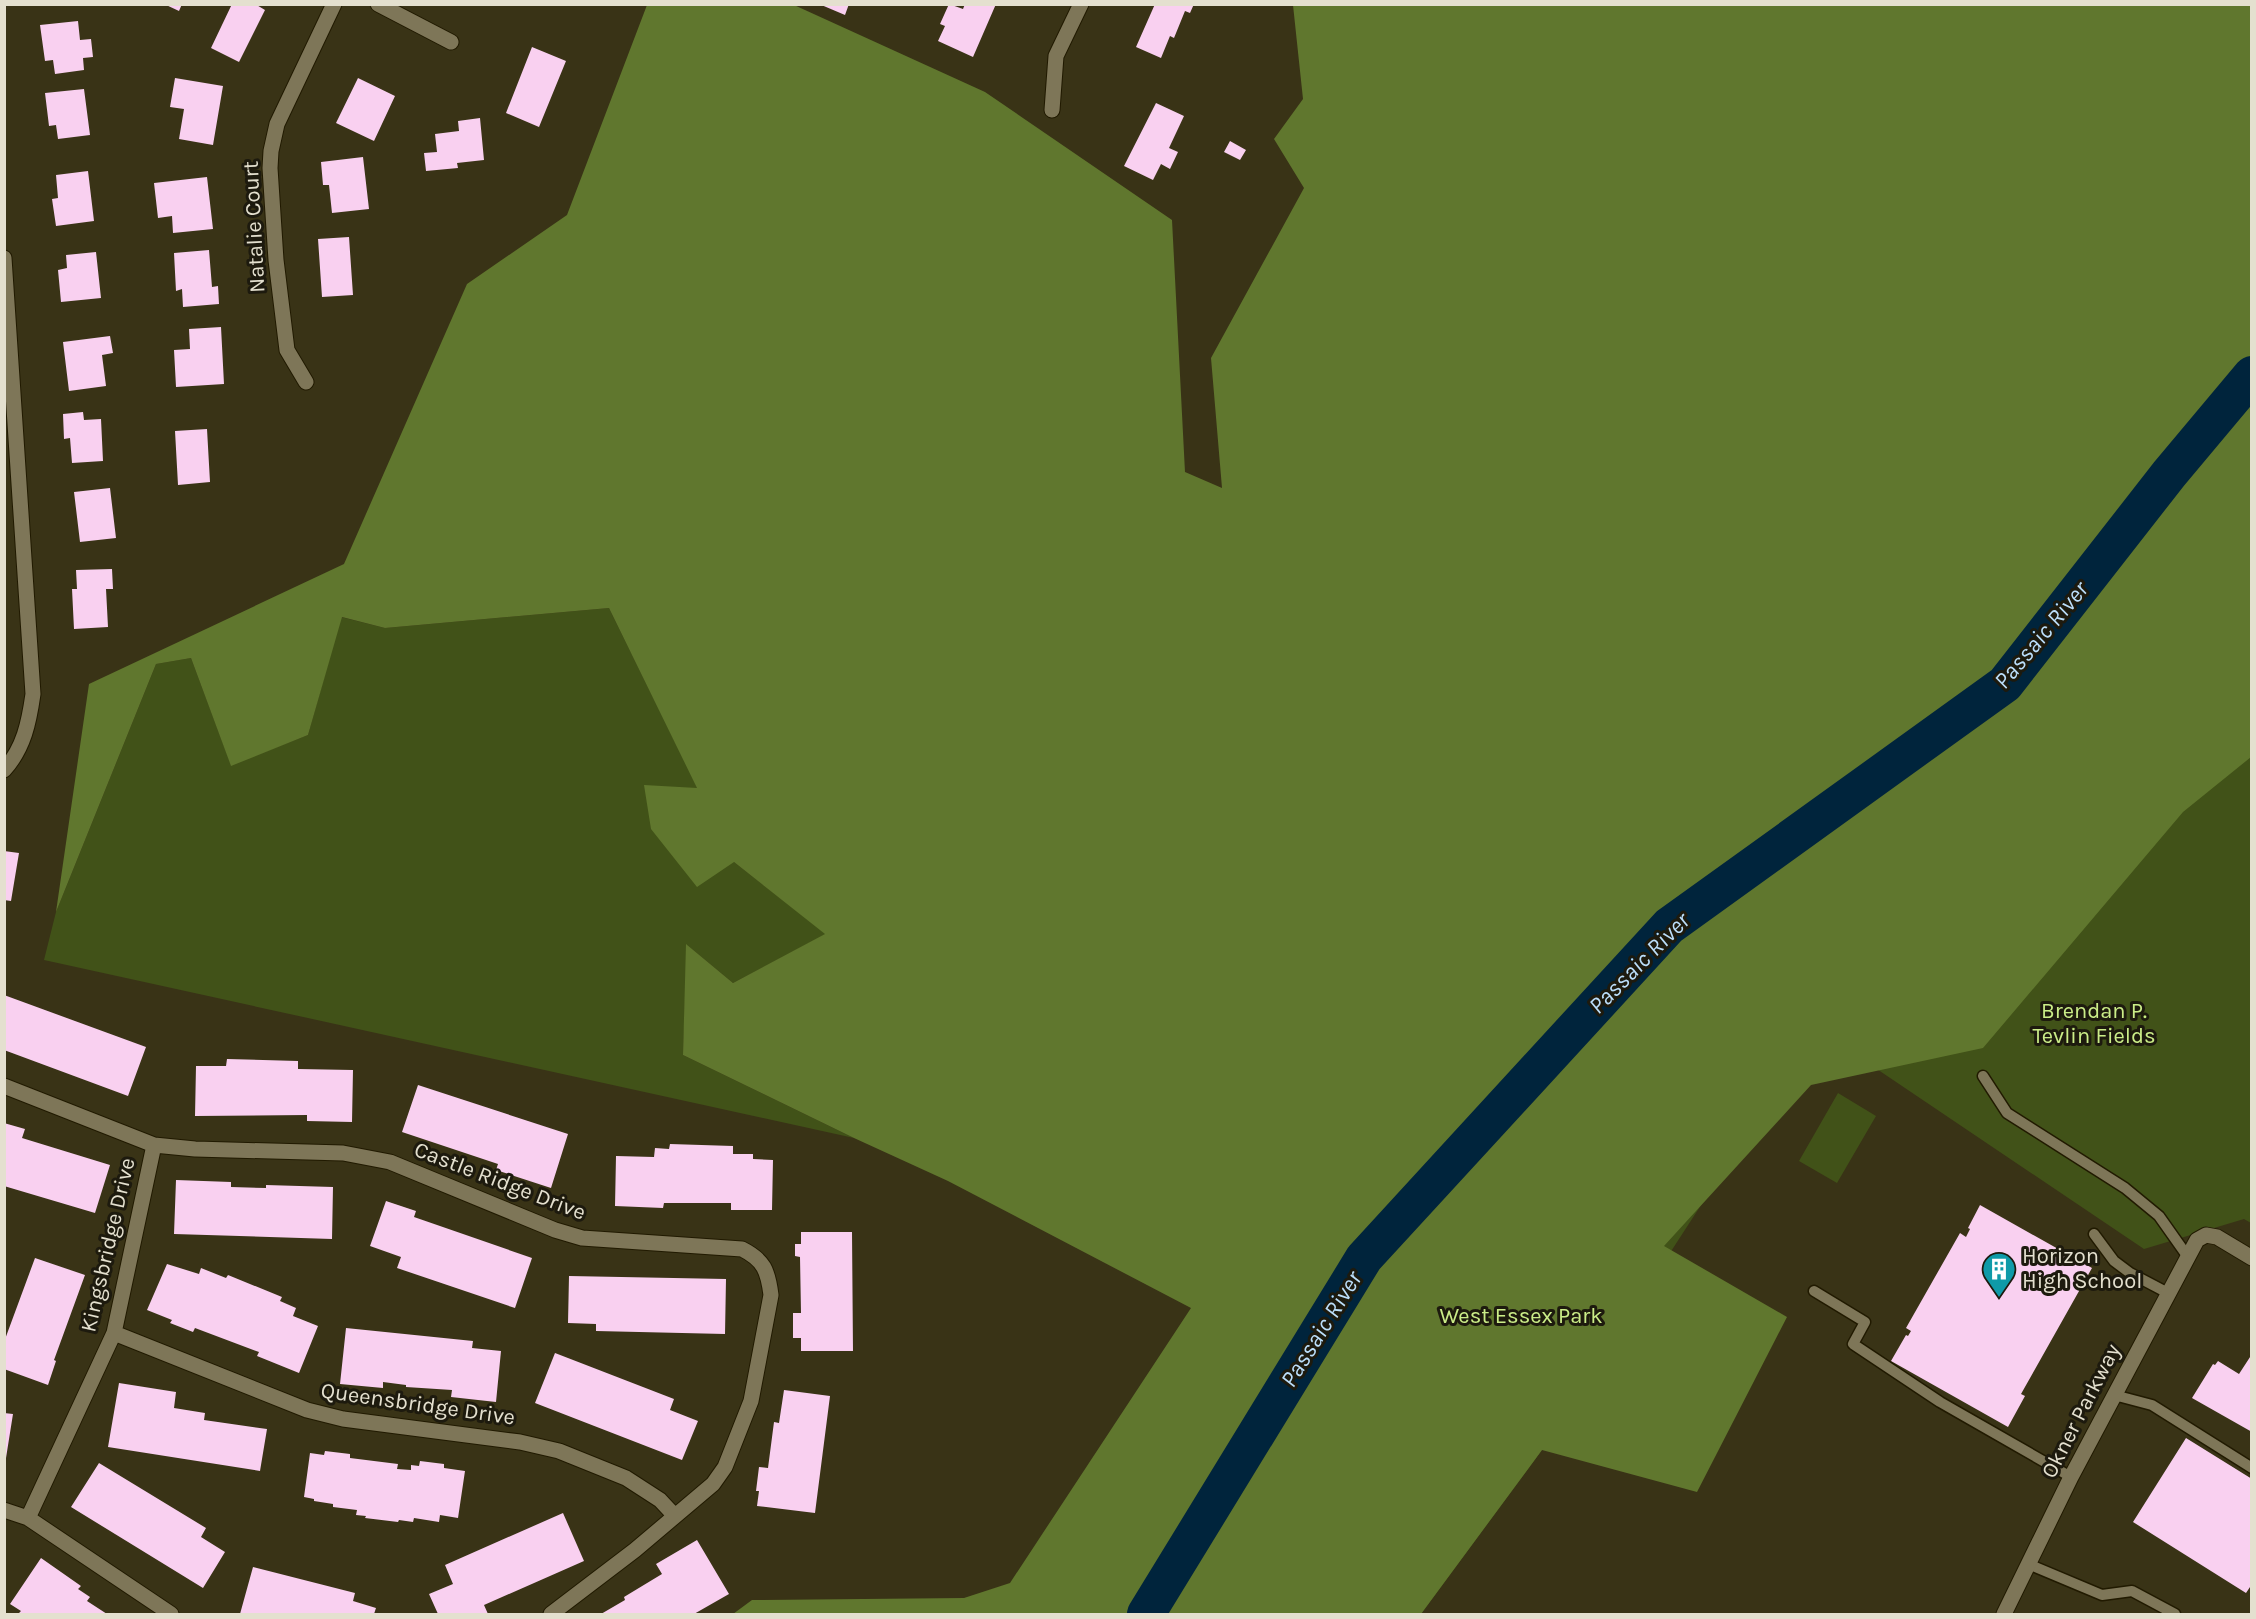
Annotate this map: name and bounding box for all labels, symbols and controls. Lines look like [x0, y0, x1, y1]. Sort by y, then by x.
street label: Natalie Court [238, 160, 270, 294]
water label: Passaic River [1988, 575, 2094, 694]
water label: Passaic River [1583, 906, 1696, 1019]
park label: Brendan P. Tevlin Fields [2032, 998, 2156, 1049]
street label: Castle Ridge Drive [411, 1136, 589, 1226]
street label: Kingsbridge Drive [75, 1155, 141, 1335]
place label: Horizon High School [2022, 1243, 2142, 1294]
building icon: Horizon High School [1981, 1251, 2017, 1298]
water label: Passaic River [1274, 1265, 1368, 1392]
park label: West Essex Park [1439, 1303, 1603, 1329]
street label: Okner Parkway [2036, 1339, 2126, 1483]
street label: Queensbridge Drive [319, 1377, 517, 1431]

